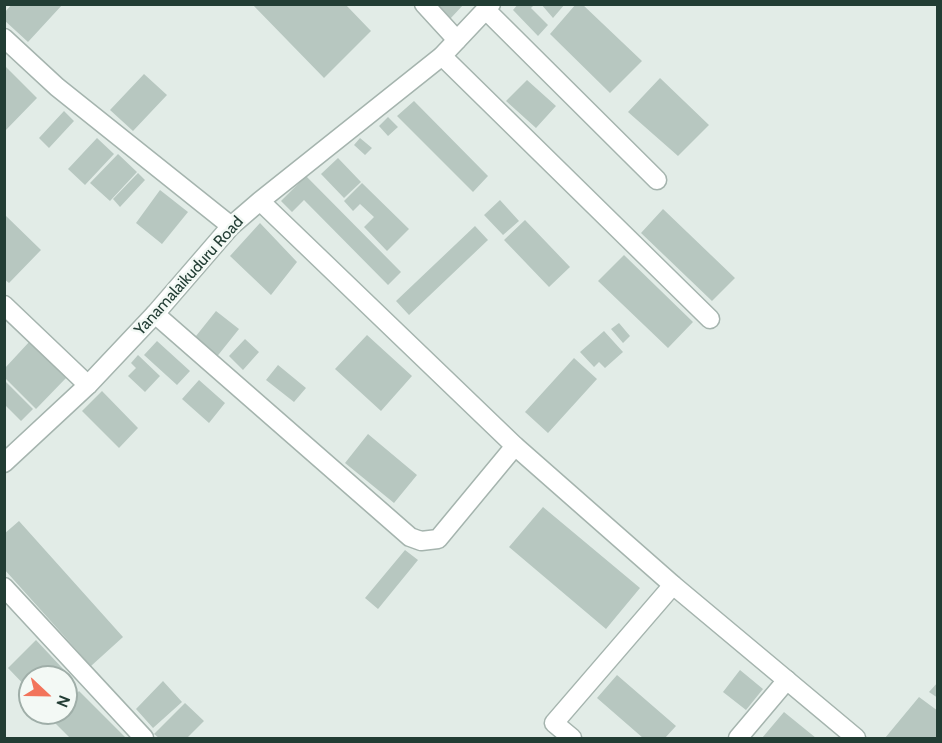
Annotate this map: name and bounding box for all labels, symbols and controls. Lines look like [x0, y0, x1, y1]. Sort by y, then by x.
street label: Yanamalaikuduru Road [131, 213, 247, 339]
north arrow [18, 665, 78, 725]
text: N [52, 692, 74, 710]

